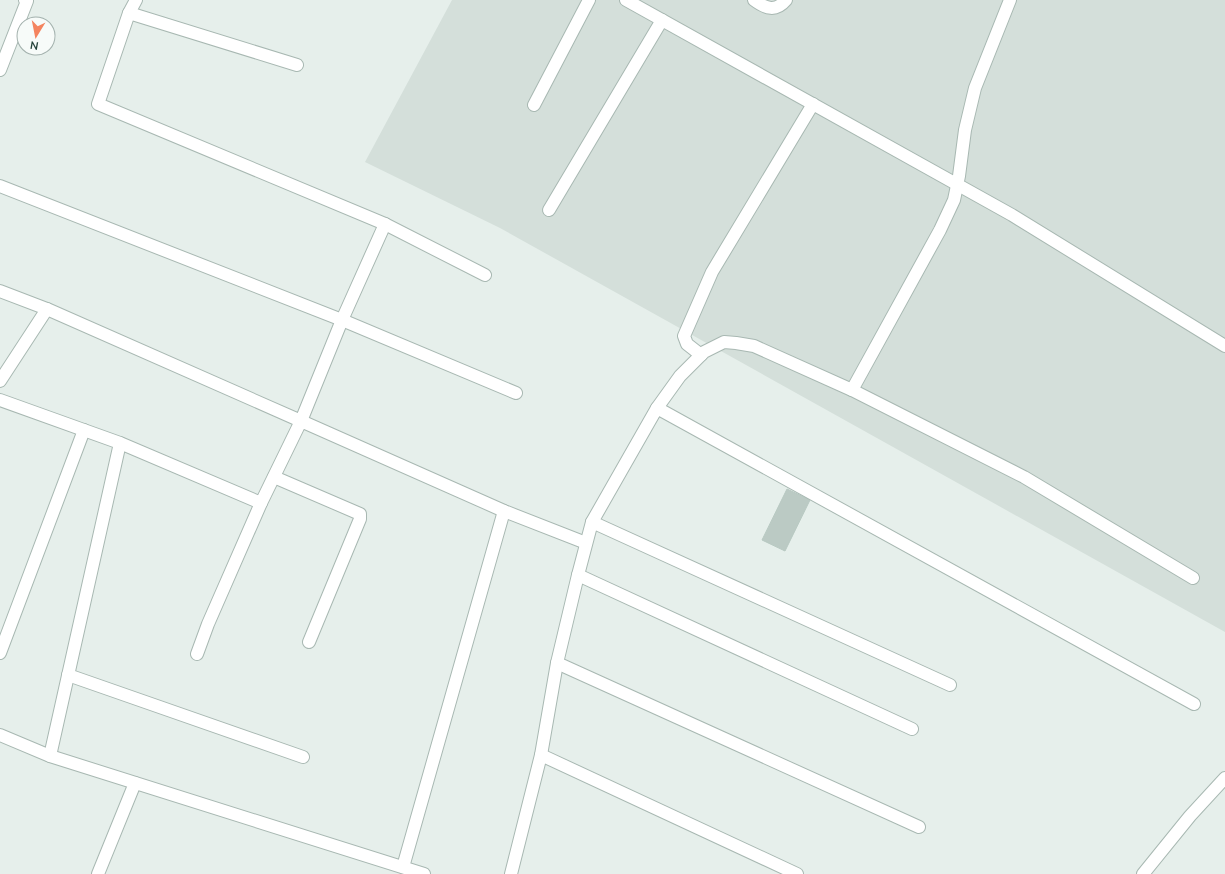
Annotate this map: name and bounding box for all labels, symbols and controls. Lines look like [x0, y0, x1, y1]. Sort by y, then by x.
north arrow [16, 16, 56, 56]
text: N [29, 37, 40, 53]

